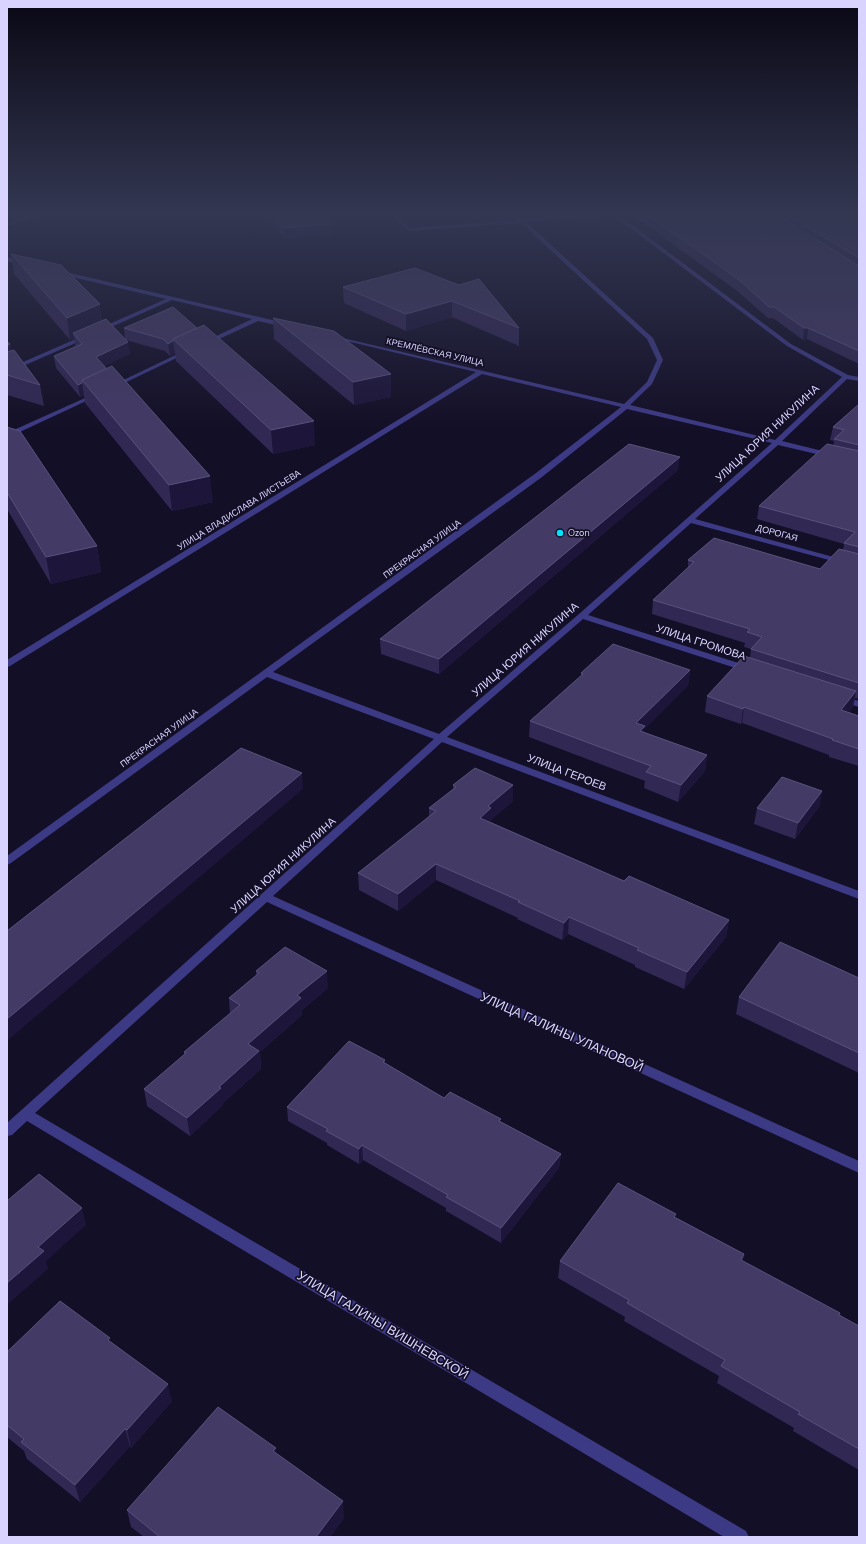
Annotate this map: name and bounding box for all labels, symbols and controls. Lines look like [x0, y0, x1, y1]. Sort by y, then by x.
street label: КРЕМЛЁВСКАЯ УЛИЦА [385, 335, 485, 369]
street label: УЛИЦА ЮРИЯ НИКУЛИНА [712, 381, 822, 485]
street label: УЛИЦА ВЛАДИСЛАВА ЛИСТЬЕВА [175, 467, 303, 553]
street label: ПРЕКРАСНАЯ УЛИЦА [381, 517, 463, 581]
street label: ДОРОГАЯ [755, 522, 799, 544]
place label: Ozon [568, 527, 590, 539]
marker: Ozon [555, 528, 565, 538]
street label: УЛИЦА ЮРИЯ НИКУЛИНА [469, 598, 582, 699]
street label: УЛИЦА ГРОМОВА [654, 621, 748, 663]
street label: ПРЕКРАСНАЯ УЛИЦА [118, 706, 200, 770]
street label: УЛИЦА ГЕРОЕВ [525, 750, 609, 794]
street label: УЛИЦА ЮРИЯ НИКУЛИНА [227, 814, 339, 916]
street label: УЛИЦА ГАЛИНЫ УЛАНОВОЙ [478, 988, 646, 1076]
street label: УЛИЦА ГАЛИНЫ ВИШНЕВСКОЙ [294, 1267, 472, 1383]

